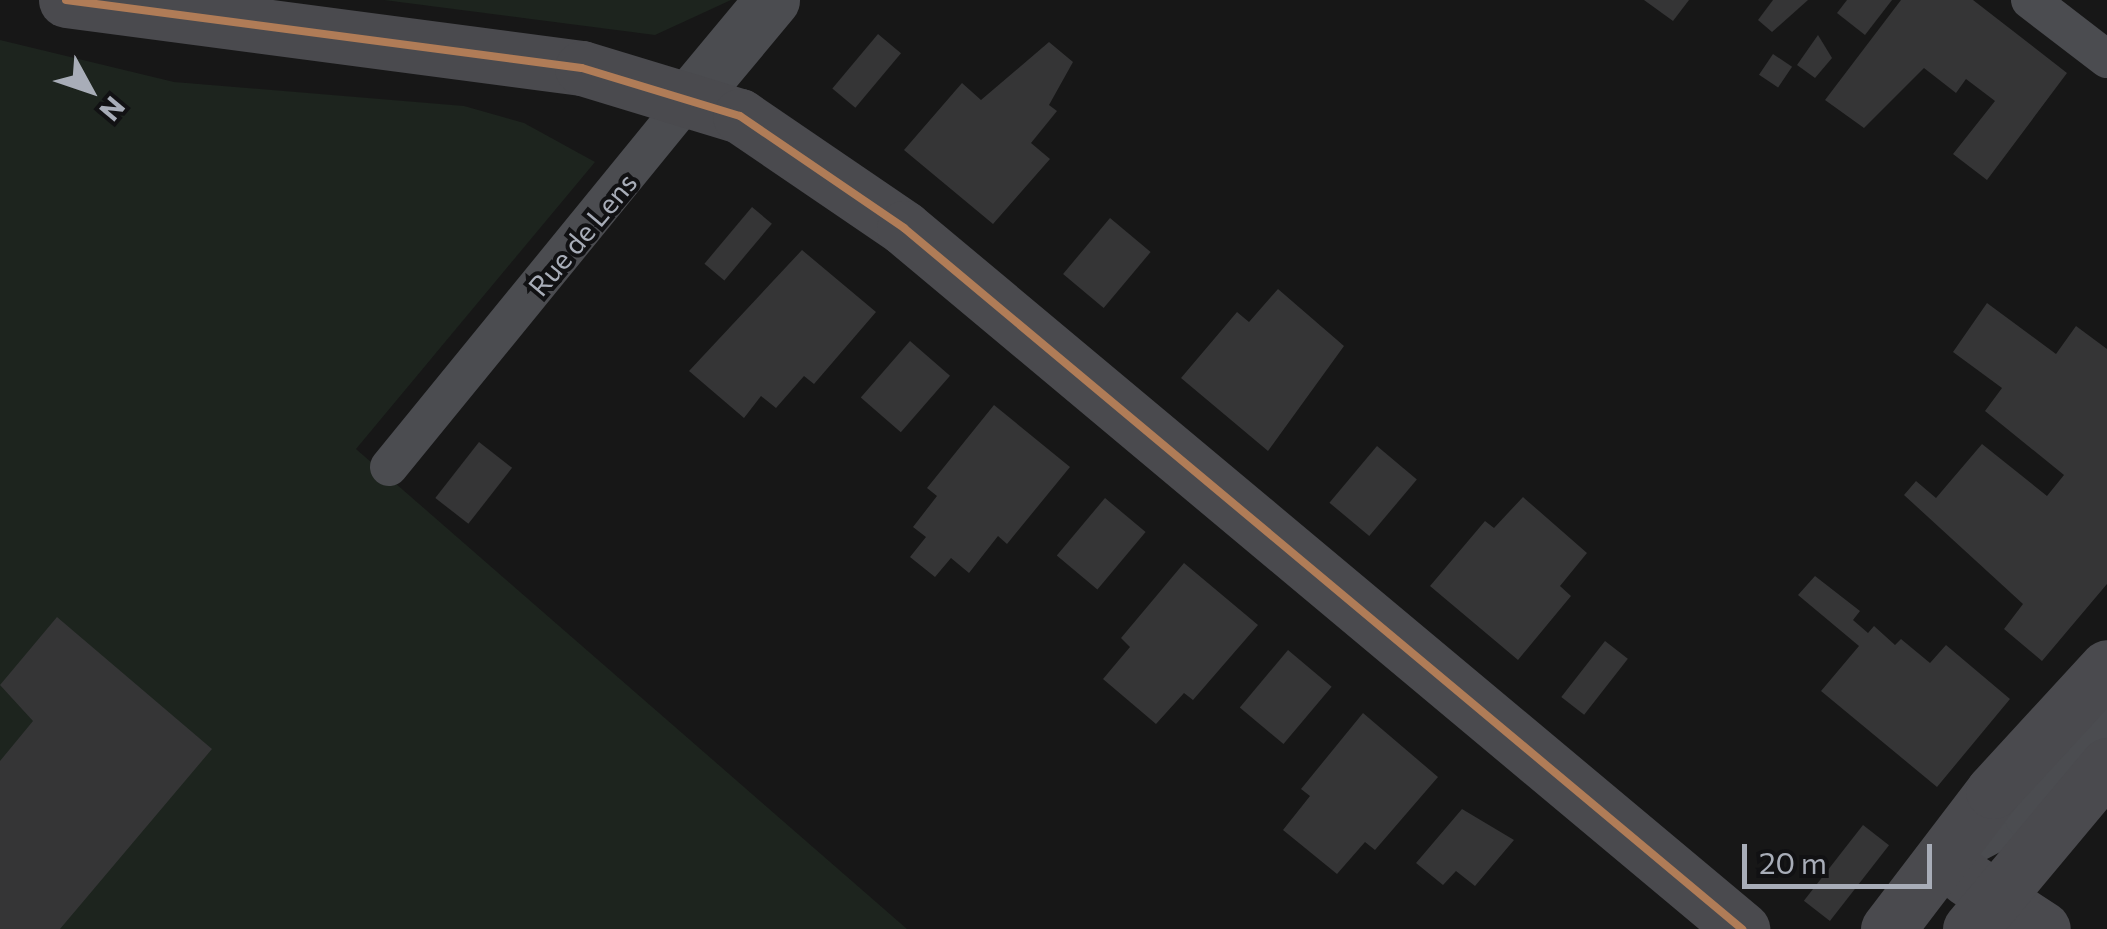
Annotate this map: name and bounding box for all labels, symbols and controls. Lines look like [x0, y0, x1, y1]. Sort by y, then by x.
north arrow [40, 40, 140, 140]
text: N [93, 90, 133, 128]
street label: Rue de Lens [521, 166, 643, 302]
scale bar [1747, 824, 1937, 886]
text: 20 m [1759, 843, 1827, 880]

